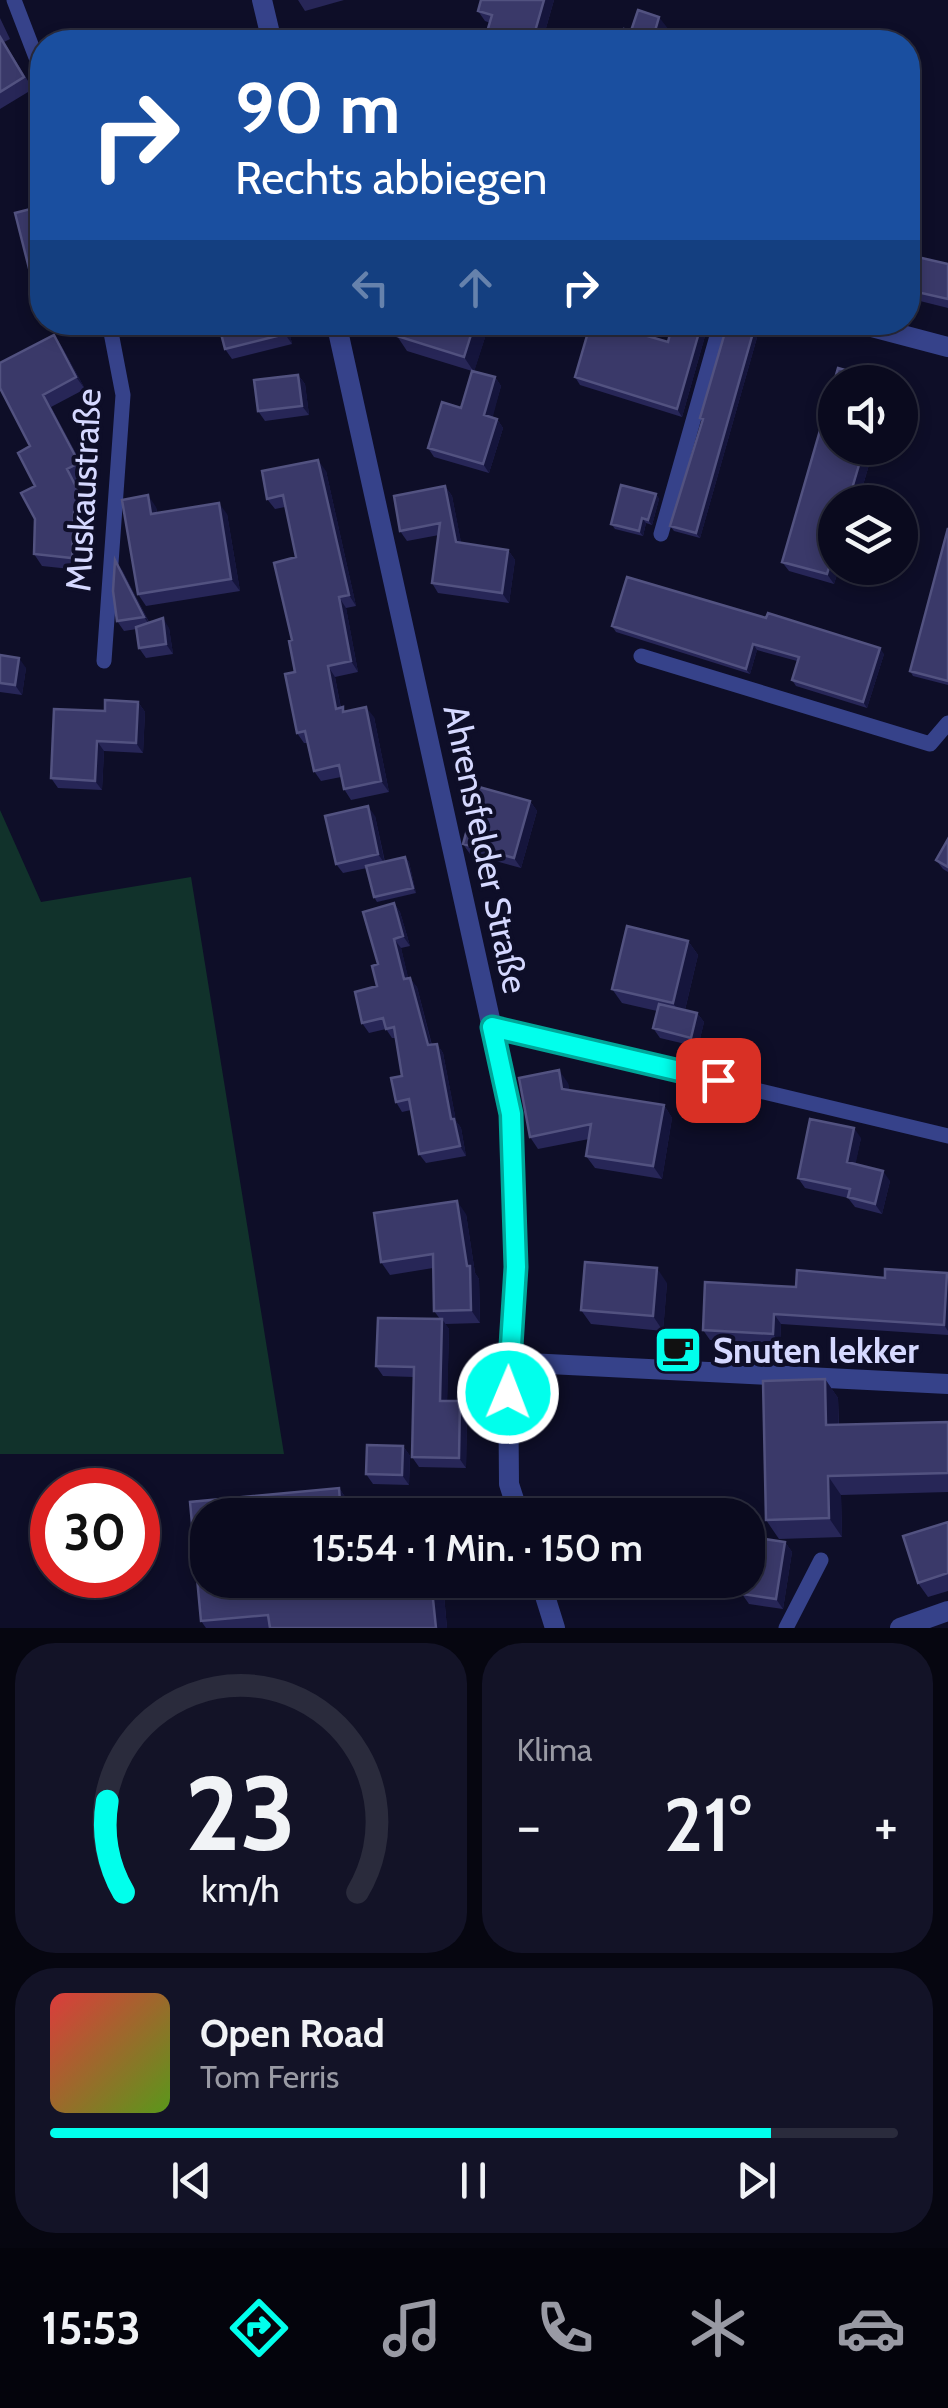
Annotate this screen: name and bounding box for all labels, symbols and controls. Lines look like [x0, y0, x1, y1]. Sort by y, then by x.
text: 90 m [235, 65, 400, 151]
icon: right [70, 70, 200, 200]
text: Rechts abbiegen [235, 151, 547, 205]
icon: left [343, 260, 398, 315]
icon: ahead [448, 260, 503, 315]
icon: right [553, 260, 608, 315]
map controls [818, 365, 918, 585]
button: sound [818, 365, 918, 465]
street label: Muskaustraße [56, 387, 110, 593]
button: layers [818, 485, 918, 585]
street label: Ahrensfelder Straße [434, 701, 538, 997]
pin [676, 1038, 761, 1123]
icon: arrive [691, 1053, 746, 1108]
cafe icon: Snuten lekker [652, 1324, 704, 1376]
place label: Snuten lekker [713, 1329, 919, 1372]
position arrow [456, 1341, 560, 1445]
speed limit sign: 30 [30, 1468, 160, 1598]
text: 15:54 · 1 Min. · 150 m [312, 1524, 643, 1571]
text: Klima [517, 1730, 592, 1769]
text: 23 [185, 1750, 296, 1876]
text: 21° [663, 1779, 751, 1870]
text: − [517, 1792, 541, 1859]
text: + [874, 1792, 898, 1859]
text: km/h [202, 1868, 280, 1911]
text: Open Road [200, 2010, 385, 2057]
text: Tom Ferris [200, 2057, 339, 2096]
icon: previous [164, 2153, 219, 2208]
icon: pause [446, 2153, 501, 2208]
icon: next [729, 2153, 784, 2208]
icon: directions [224, 2293, 294, 2363]
icon: music [377, 2293, 447, 2363]
icon: phone [530, 2293, 600, 2363]
icon: climate [683, 2293, 753, 2363]
icon: car [836, 2293, 906, 2363]
text: 15:53 [42, 2301, 141, 2355]

